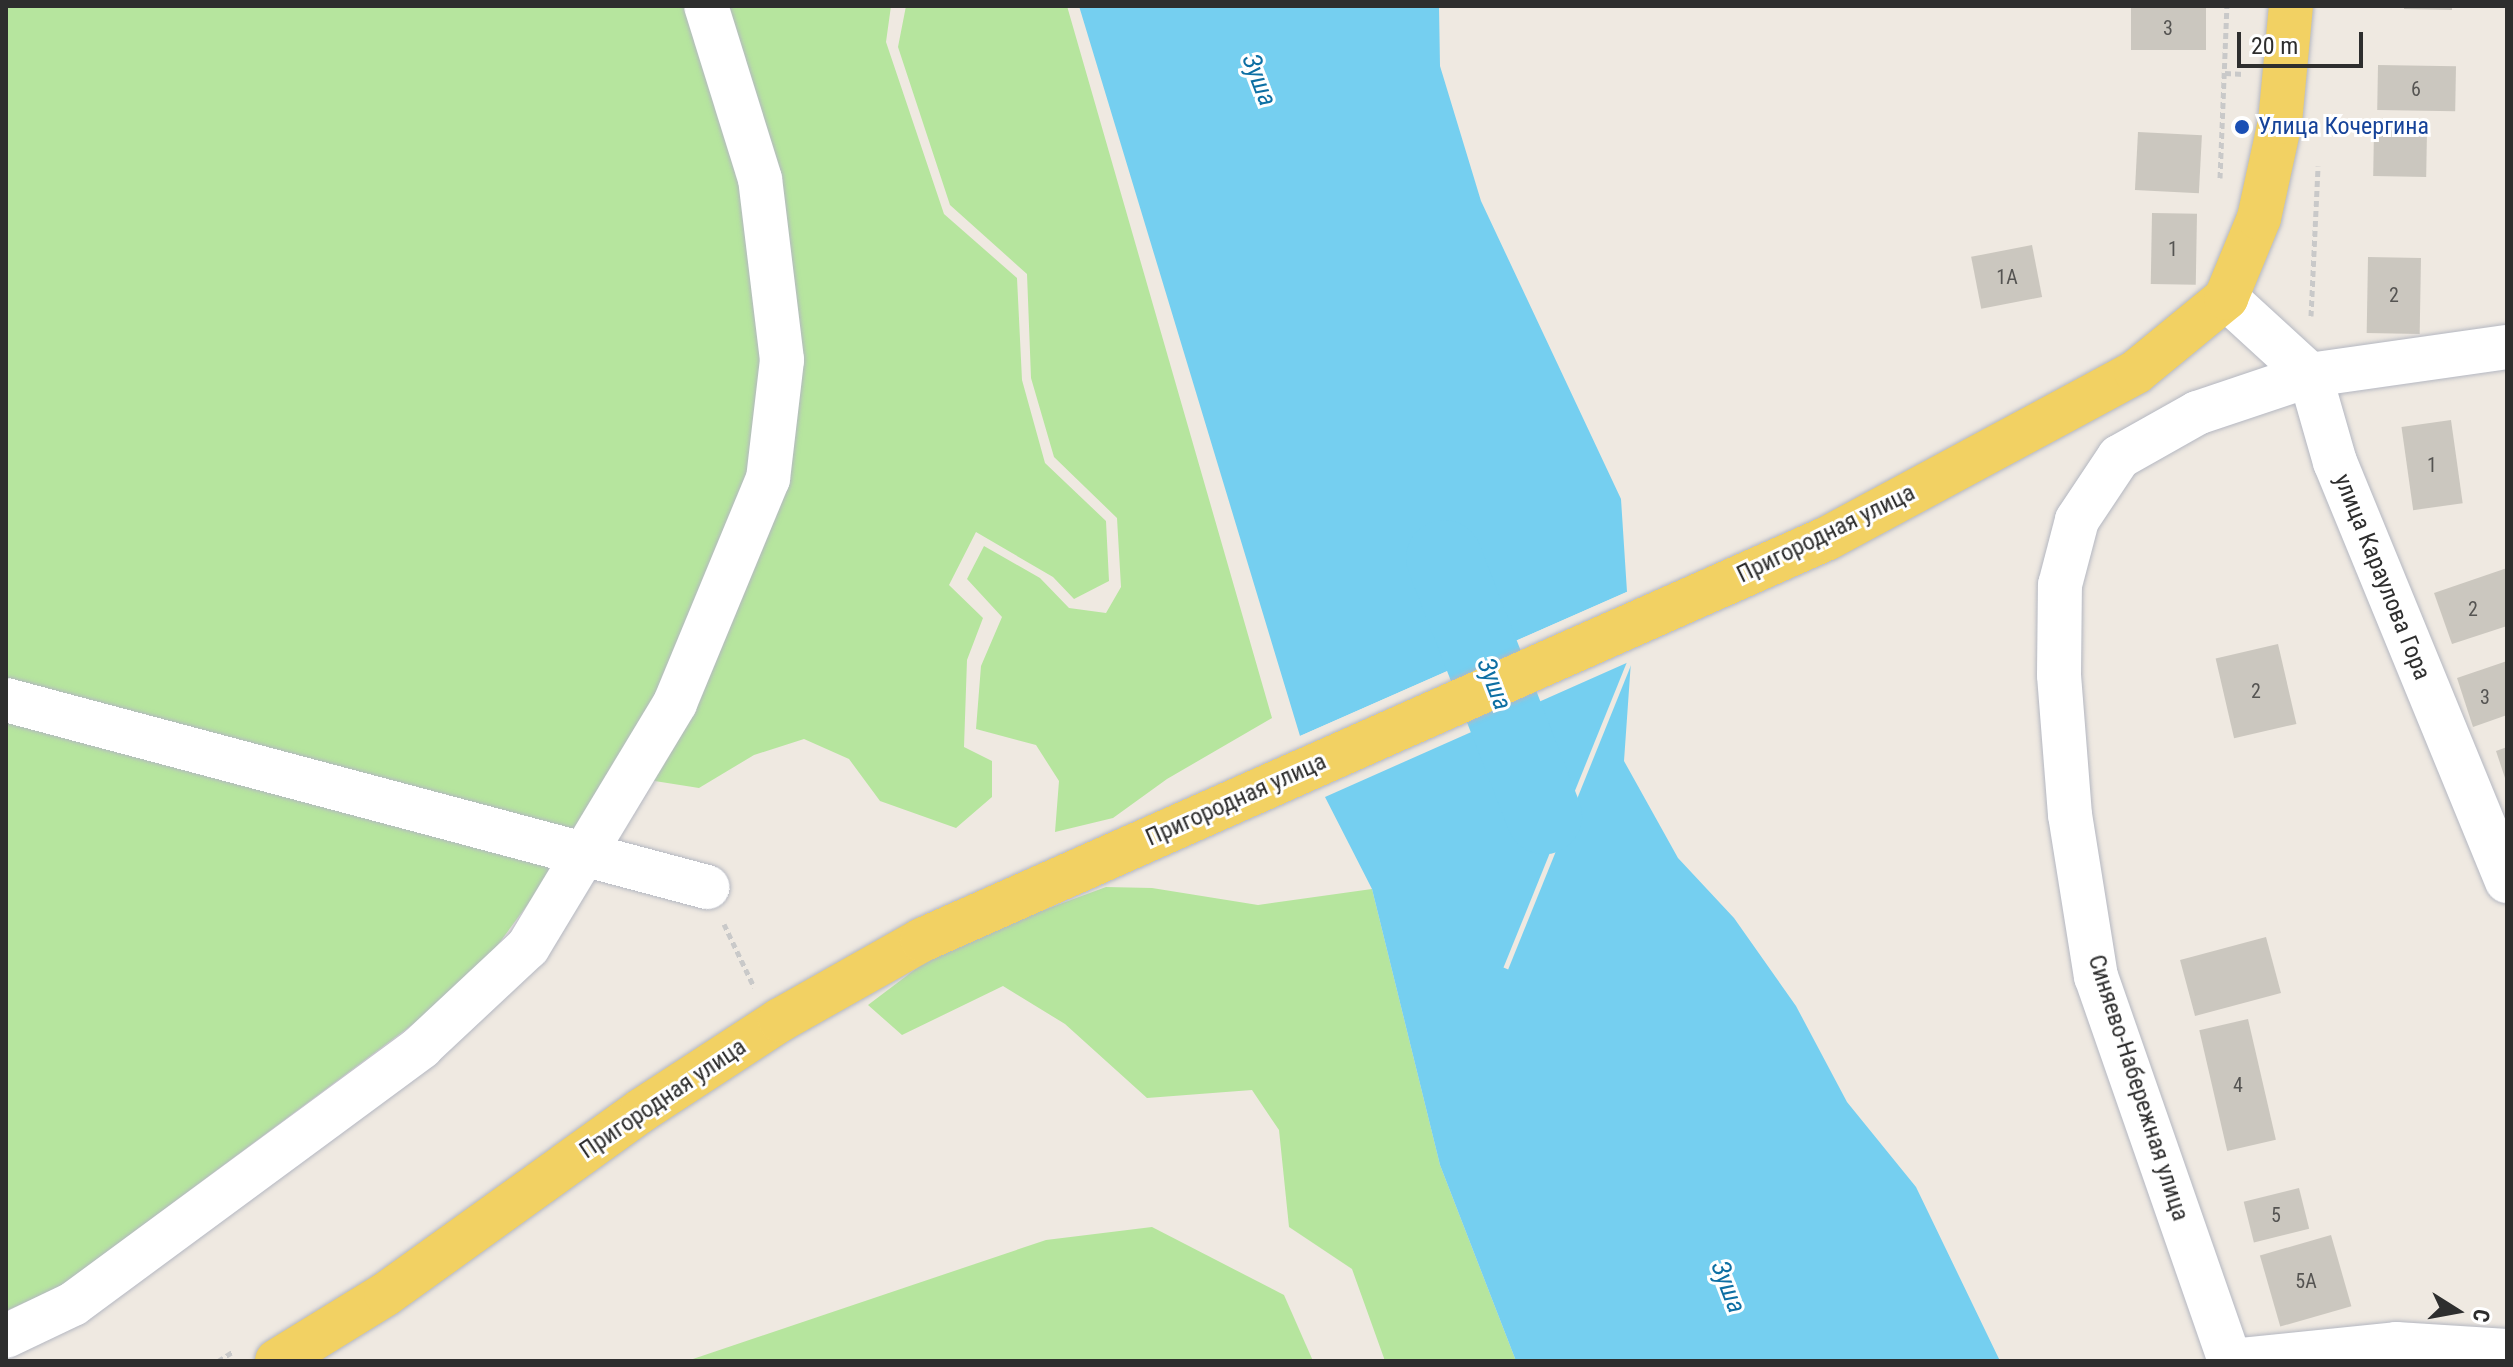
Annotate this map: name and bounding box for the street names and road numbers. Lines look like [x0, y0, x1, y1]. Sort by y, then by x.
street label: улица Караулова Гора [2328, 470, 2436, 684]
street label: Пригородная улица [1732, 478, 1920, 590]
street label: Пригородная улица [1141, 747, 1331, 853]
street label: Синяево-Набережная улица [2081, 951, 2195, 1225]
street label: Пригородная улица [574, 1033, 752, 1165]

